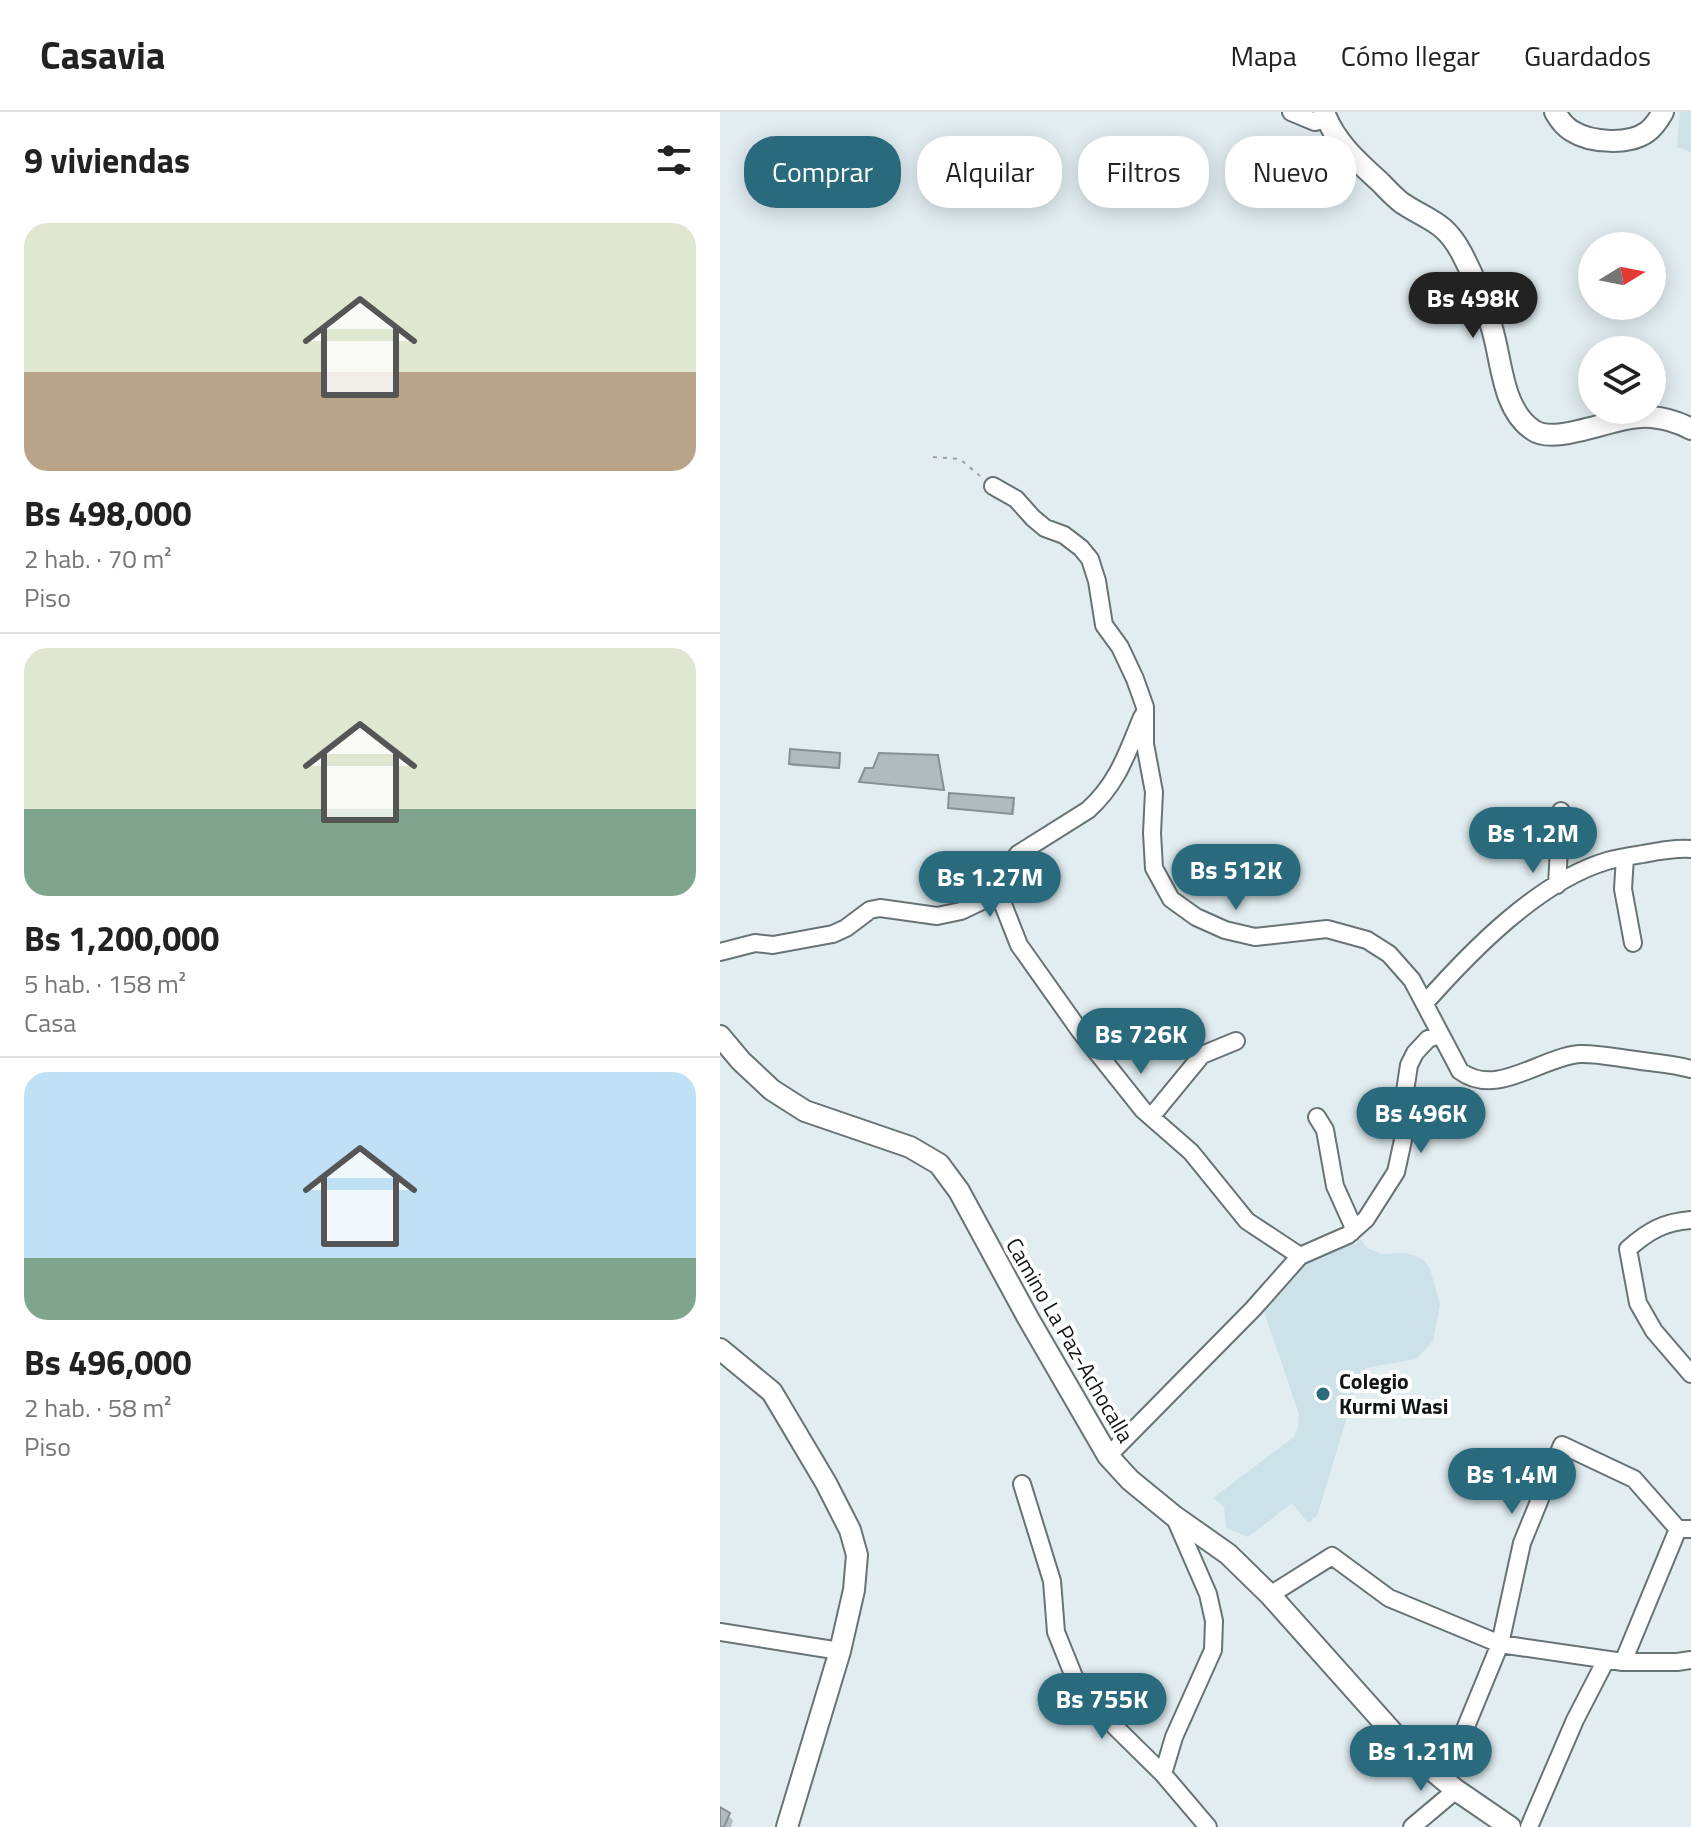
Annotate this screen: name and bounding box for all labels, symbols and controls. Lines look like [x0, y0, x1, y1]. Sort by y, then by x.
text: Casavia [40, 26, 165, 84]
text: Mapa [1230, 34, 1297, 77]
text: Cómo llegar [1341, 34, 1480, 77]
text: Guardados [1524, 34, 1651, 77]
text: 9 viviendas [24, 134, 190, 186]
chip: Comprar [744, 136, 901, 208]
chip: Alquilar [917, 136, 1062, 208]
chip: Filtros [1078, 136, 1209, 208]
chip: Nuevo [1225, 136, 1356, 208]
icon: filters [652, 138, 696, 182]
north arrow [1578, 232, 1666, 320]
map controls [1578, 232, 1666, 424]
pin: Bs 498K [1399, 272, 1547, 340]
icon: home [288, 275, 432, 419]
text: Bs 498K [1427, 278, 1519, 317]
button: layers [1578, 336, 1666, 424]
text: Bs 498,000 [24, 487, 191, 539]
text: 2 hab. · 70 m² [24, 539, 172, 578]
text: Piso [24, 578, 71, 617]
icon: home [288, 700, 432, 844]
pin: Bs 1.2M [1459, 807, 1607, 875]
text: Bs 1.2M [1487, 813, 1579, 852]
pin: Bs 512K [1162, 844, 1310, 912]
text: Bs 512K [1190, 850, 1282, 889]
pin: Bs 1.27M [907, 851, 1073, 919]
text: Bs 1.27M [937, 857, 1043, 896]
text: Bs 1,200,000 [24, 912, 219, 964]
text: 5 hab. · 158 m² [24, 964, 186, 1003]
text: Casa [24, 1003, 76, 1042]
pin: Bs 726K [1067, 1008, 1215, 1076]
text: Bs 726K [1095, 1014, 1187, 1053]
pin: Bs 496K [1347, 1087, 1495, 1155]
text: Bs 496K [1375, 1093, 1467, 1132]
icon: home [288, 1124, 432, 1268]
street label: Camino La Paz-Achocalla [997, 1231, 1143, 1449]
text: Bs 496,000 [24, 1336, 191, 1388]
place label: Colegio Kurmi Wasi [1339, 1364, 1448, 1423]
marker: Colegio Kurmi Wasi [1314, 1385, 1332, 1403]
text: 2 hab. · 58 m² [24, 1388, 172, 1427]
text: Piso [24, 1427, 71, 1466]
pin: Bs 1.4M [1438, 1448, 1586, 1516]
text: Bs 1.4M [1466, 1454, 1558, 1493]
pin: Bs 755K [1028, 1673, 1176, 1741]
text: Bs 755K [1056, 1679, 1148, 1718]
pin: Bs 1.21M [1338, 1725, 1504, 1793]
text: Bs 1.21M [1368, 1731, 1474, 1770]

